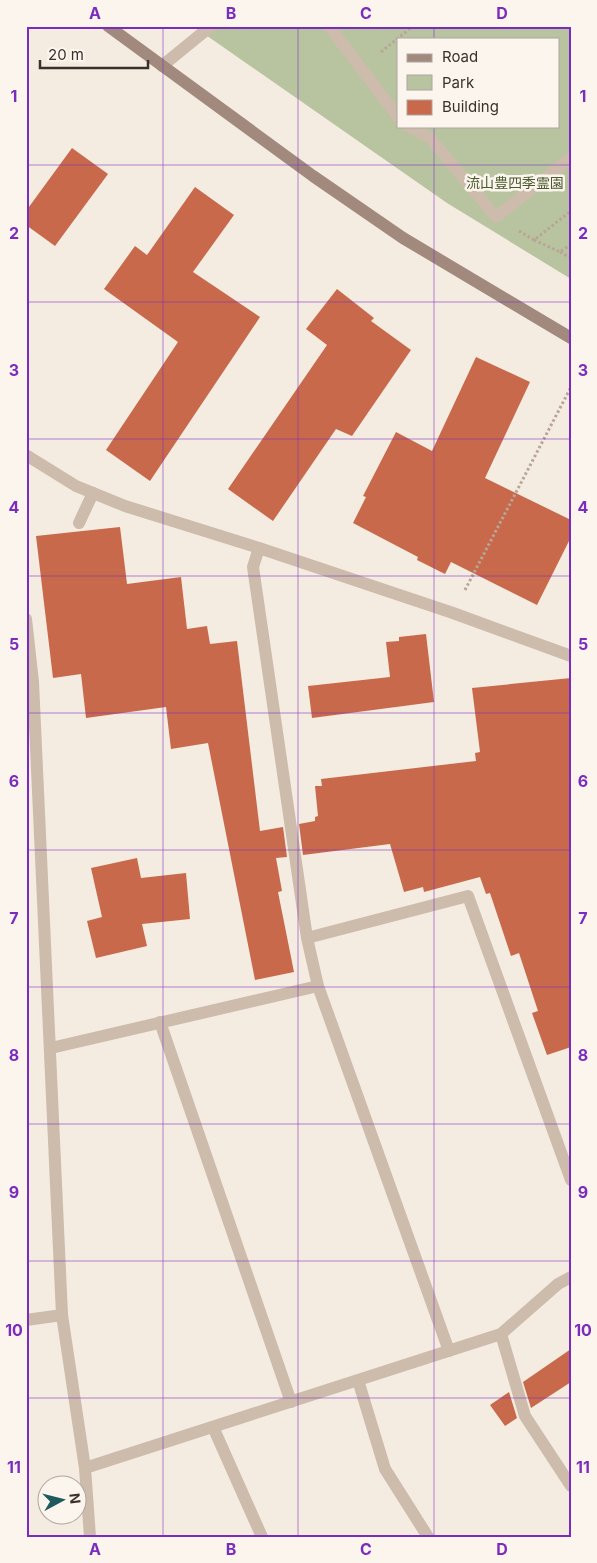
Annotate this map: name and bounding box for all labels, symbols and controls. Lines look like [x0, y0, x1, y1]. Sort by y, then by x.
text: A [89, 3, 101, 23]
text: B [226, 3, 236, 23]
text: C [360, 3, 372, 23]
text: D [496, 3, 508, 23]
scale bar [40, 38, 148, 70]
legend [397, 38, 560, 128]
text: 20 m [48, 45, 84, 64]
text: Road [442, 47, 478, 66]
text: Park [442, 73, 475, 92]
text: 1 [11, 86, 17, 106]
text: 1 [580, 86, 586, 106]
text: Building [442, 97, 499, 116]
park label: 流山豊四季霊園 [466, 174, 564, 191]
text: 2 [9, 223, 19, 243]
text: 2 [578, 223, 588, 243]
text: 3 [9, 360, 19, 380]
text: 3 [578, 360, 588, 380]
text: 4 [9, 497, 20, 517]
text: 4 [578, 497, 589, 517]
text: 5 [9, 634, 19, 654]
text: 5 [578, 634, 588, 654]
text: 6 [9, 771, 19, 791]
text: 6 [578, 771, 588, 791]
text: 7 [9, 908, 19, 928]
text: 7 [578, 908, 588, 928]
text: 8 [9, 1045, 19, 1065]
text: 8 [578, 1045, 588, 1065]
text: 9 [9, 1182, 19, 1202]
text: 9 [578, 1182, 588, 1202]
text: 10 [5, 1320, 23, 1340]
text: 10 [574, 1320, 592, 1340]
text: 11 [7, 1457, 21, 1477]
text: 11 [576, 1457, 590, 1477]
north arrow [38, 1476, 88, 1526]
text: N [66, 1492, 84, 1505]
text: A [89, 1539, 101, 1559]
text: B [226, 1539, 236, 1559]
text: C [360, 1539, 372, 1559]
text: D [496, 1539, 508, 1559]

